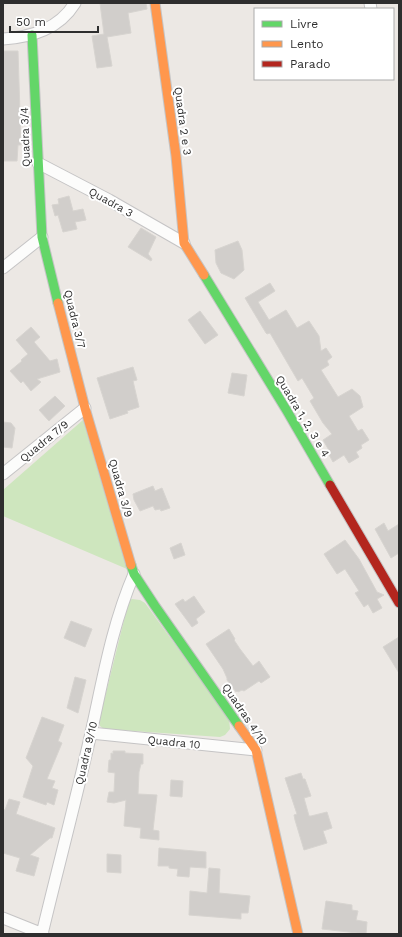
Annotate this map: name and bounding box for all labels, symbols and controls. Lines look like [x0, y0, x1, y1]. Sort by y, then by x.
scale bar [10, 8, 98, 34]
legend [254, 8, 394, 80]
text: 50 m [16, 15, 46, 29]
text: Livre [290, 17, 318, 31]
text: Lento [290, 37, 324, 51]
text: Parado [290, 57, 330, 71]
street label: Quadra 2 e 3 [171, 86, 194, 156]
street label: Quadra 3/4 [18, 107, 33, 167]
street label: Quadra 3 [86, 185, 135, 220]
street label: Quadra 3/7 [61, 289, 88, 350]
street label: Quadra 1, 2, 3 e 4 [273, 373, 332, 460]
street label: Quadra 7/9 [17, 418, 71, 465]
street label: Quadra 3/9 [106, 457, 135, 519]
street label: Quadras 4/10 [219, 681, 270, 747]
street label: Quadra 9/10 [73, 720, 100, 786]
street label: Quadra 10 [147, 733, 201, 752]

